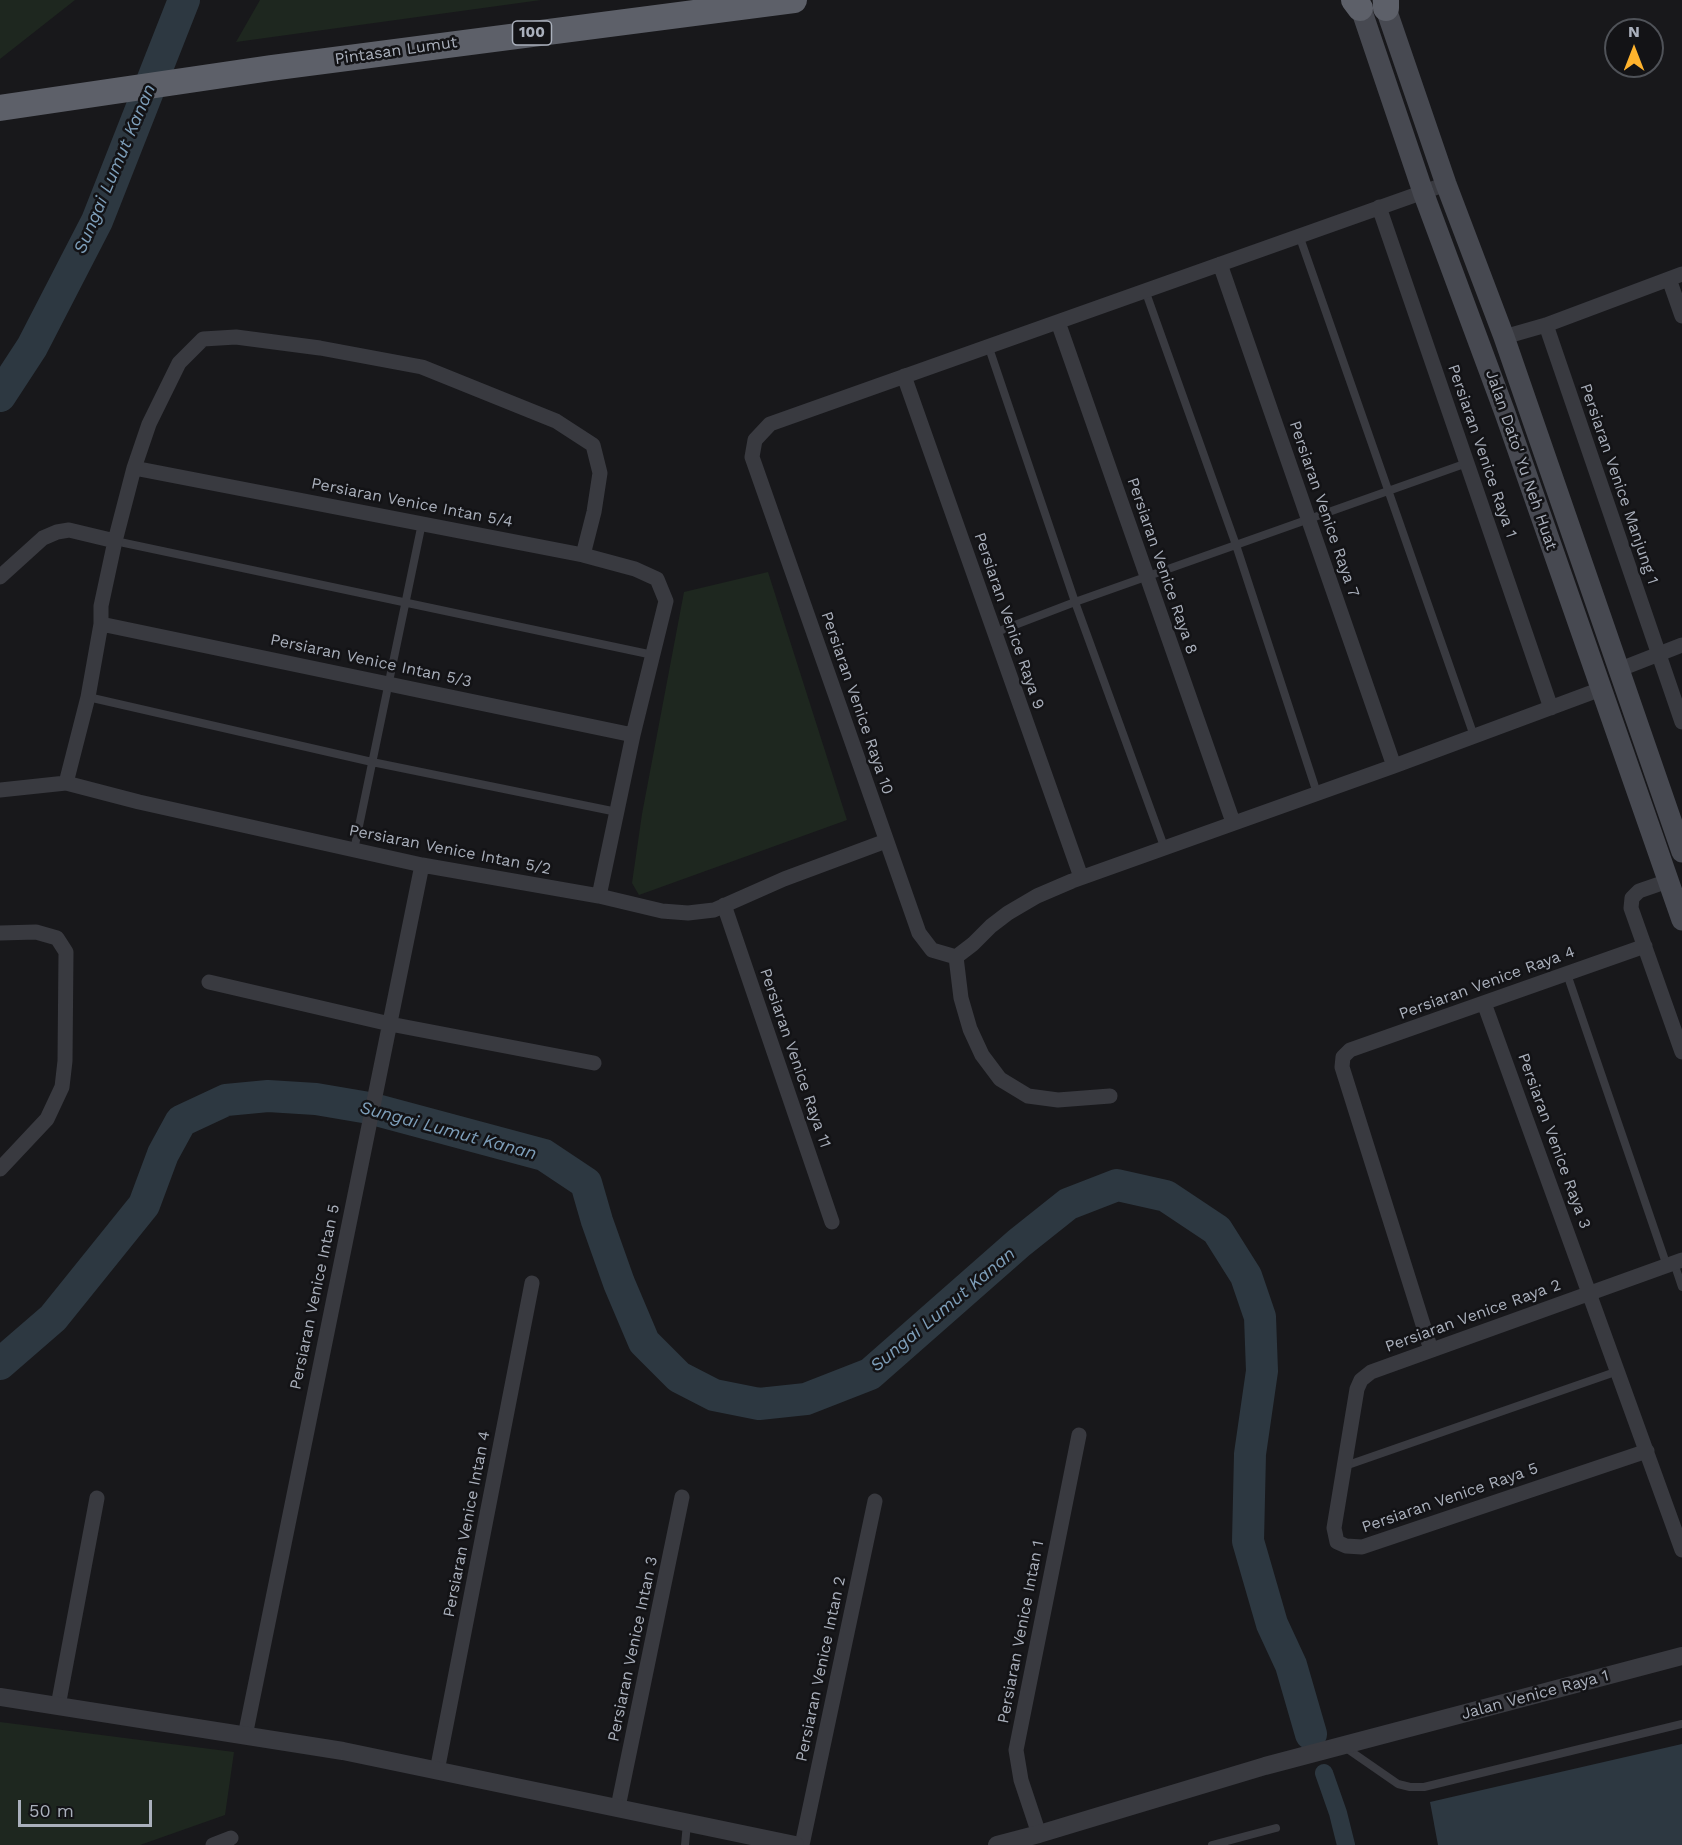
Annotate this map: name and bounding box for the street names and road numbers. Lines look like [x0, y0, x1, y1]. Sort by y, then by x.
road number: 100 [512, 21, 552, 45]
street label: Pintasan Lumut [334, 33, 458, 69]
street label: Persiaran Venice Raya 1 [1443, 362, 1521, 540]
street label: Jalan Dato' Yu Neh Huat [1481, 367, 1561, 553]
street label: Persiaran Venice Manjung 1 [1576, 381, 1662, 587]
street label: Persiaran Venice Raya 7 [1285, 418, 1363, 600]
street label: Persiaran Venice Intan 5/4 [309, 474, 515, 532]
street label: Persiaran Venice Raya 8 [1123, 475, 1201, 657]
street label: Persiaran Venice Raya 9 [970, 530, 1048, 712]
street label: Persiaran Venice Raya 10 [817, 609, 897, 797]
street label: Persiaran Venice Intan 5/3 [269, 630, 473, 692]
street label: Persiaran Venice Intan 5/2 [347, 821, 553, 879]
street label: Persiaran Venice Raya 4 [1396, 942, 1578, 1024]
street label: Persiaran Venice Raya 11 [755, 966, 835, 1150]
street label: Persiaran Venice Raya 3 [1513, 1051, 1595, 1231]
street label: Persiaran Venice Intan 5 [286, 1203, 344, 1391]
street label: Persiaran Venice Raya 2 [1383, 1275, 1563, 1357]
street label: Persiaran Venice Intan 4 [439, 1429, 495, 1619]
street label: Persiaran Venice Raya 5 [1359, 1459, 1541, 1537]
street label: Persiaran Venice Intan 1 [994, 1539, 1048, 1725]
street label: Persiaran Venice Intan 3 [604, 1555, 662, 1743]
street label: Persiaran Venice Intan 2 [792, 1575, 850, 1763]
street label: Jalan Venice Raya 1 [1459, 1666, 1611, 1724]

